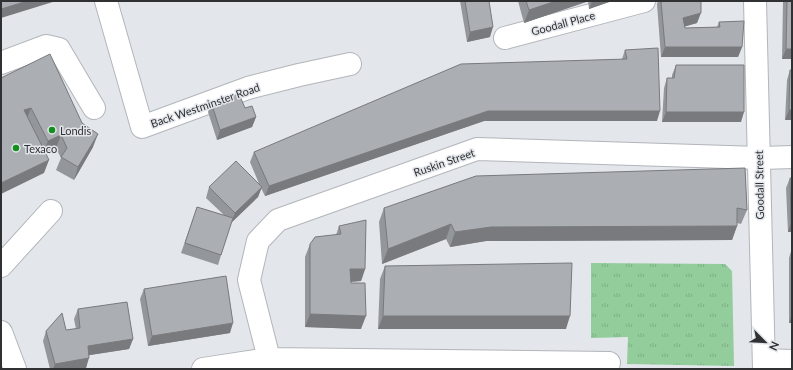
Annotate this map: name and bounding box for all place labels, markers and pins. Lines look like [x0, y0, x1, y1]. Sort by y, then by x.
place label: Londis [60, 124, 91, 137]
marker: Londis [47, 125, 57, 135]
place label: Texaco [24, 142, 57, 155]
marker: Texaco [11, 143, 21, 153]

